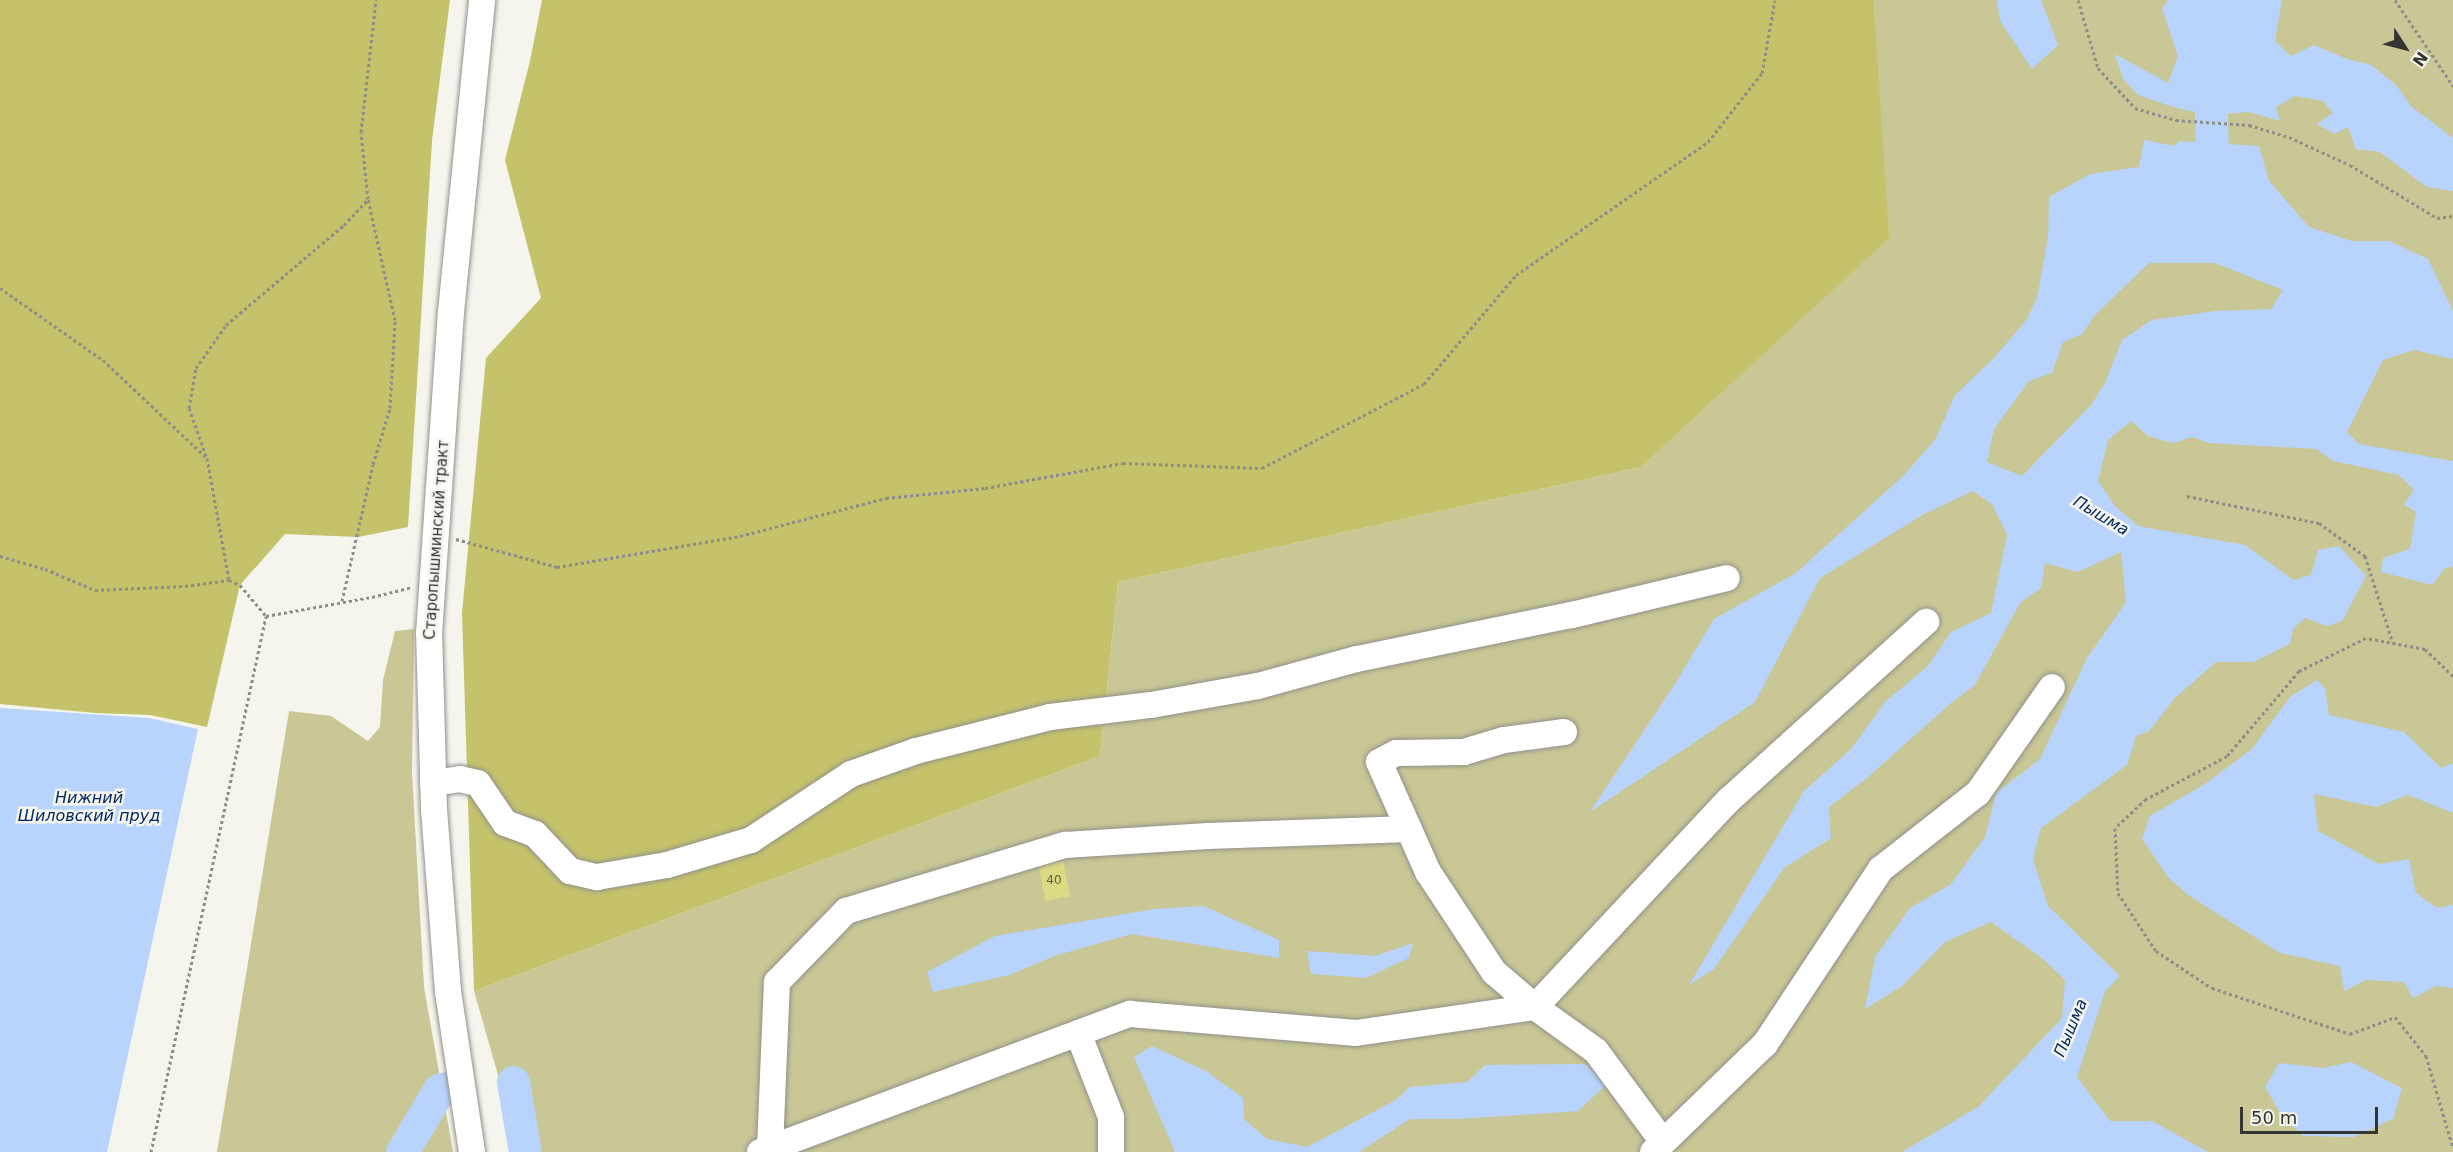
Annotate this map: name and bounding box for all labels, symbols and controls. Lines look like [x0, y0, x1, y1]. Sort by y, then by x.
north arrow [2375, 18, 2435, 78]
text: N [2408, 48, 2432, 70]
street label: Старопышминский тракт [421, 440, 453, 640]
water label: Пышма [2070, 492, 2132, 540]
water label: Нижний Шиловский пруд [18, 788, 160, 826]
house number: 40 [1046, 874, 1062, 888]
water label: Пышма [2050, 996, 2092, 1060]
scale bar [2243, 1095, 2381, 1133]
text: 50 m [2251, 1107, 2297, 1128]

